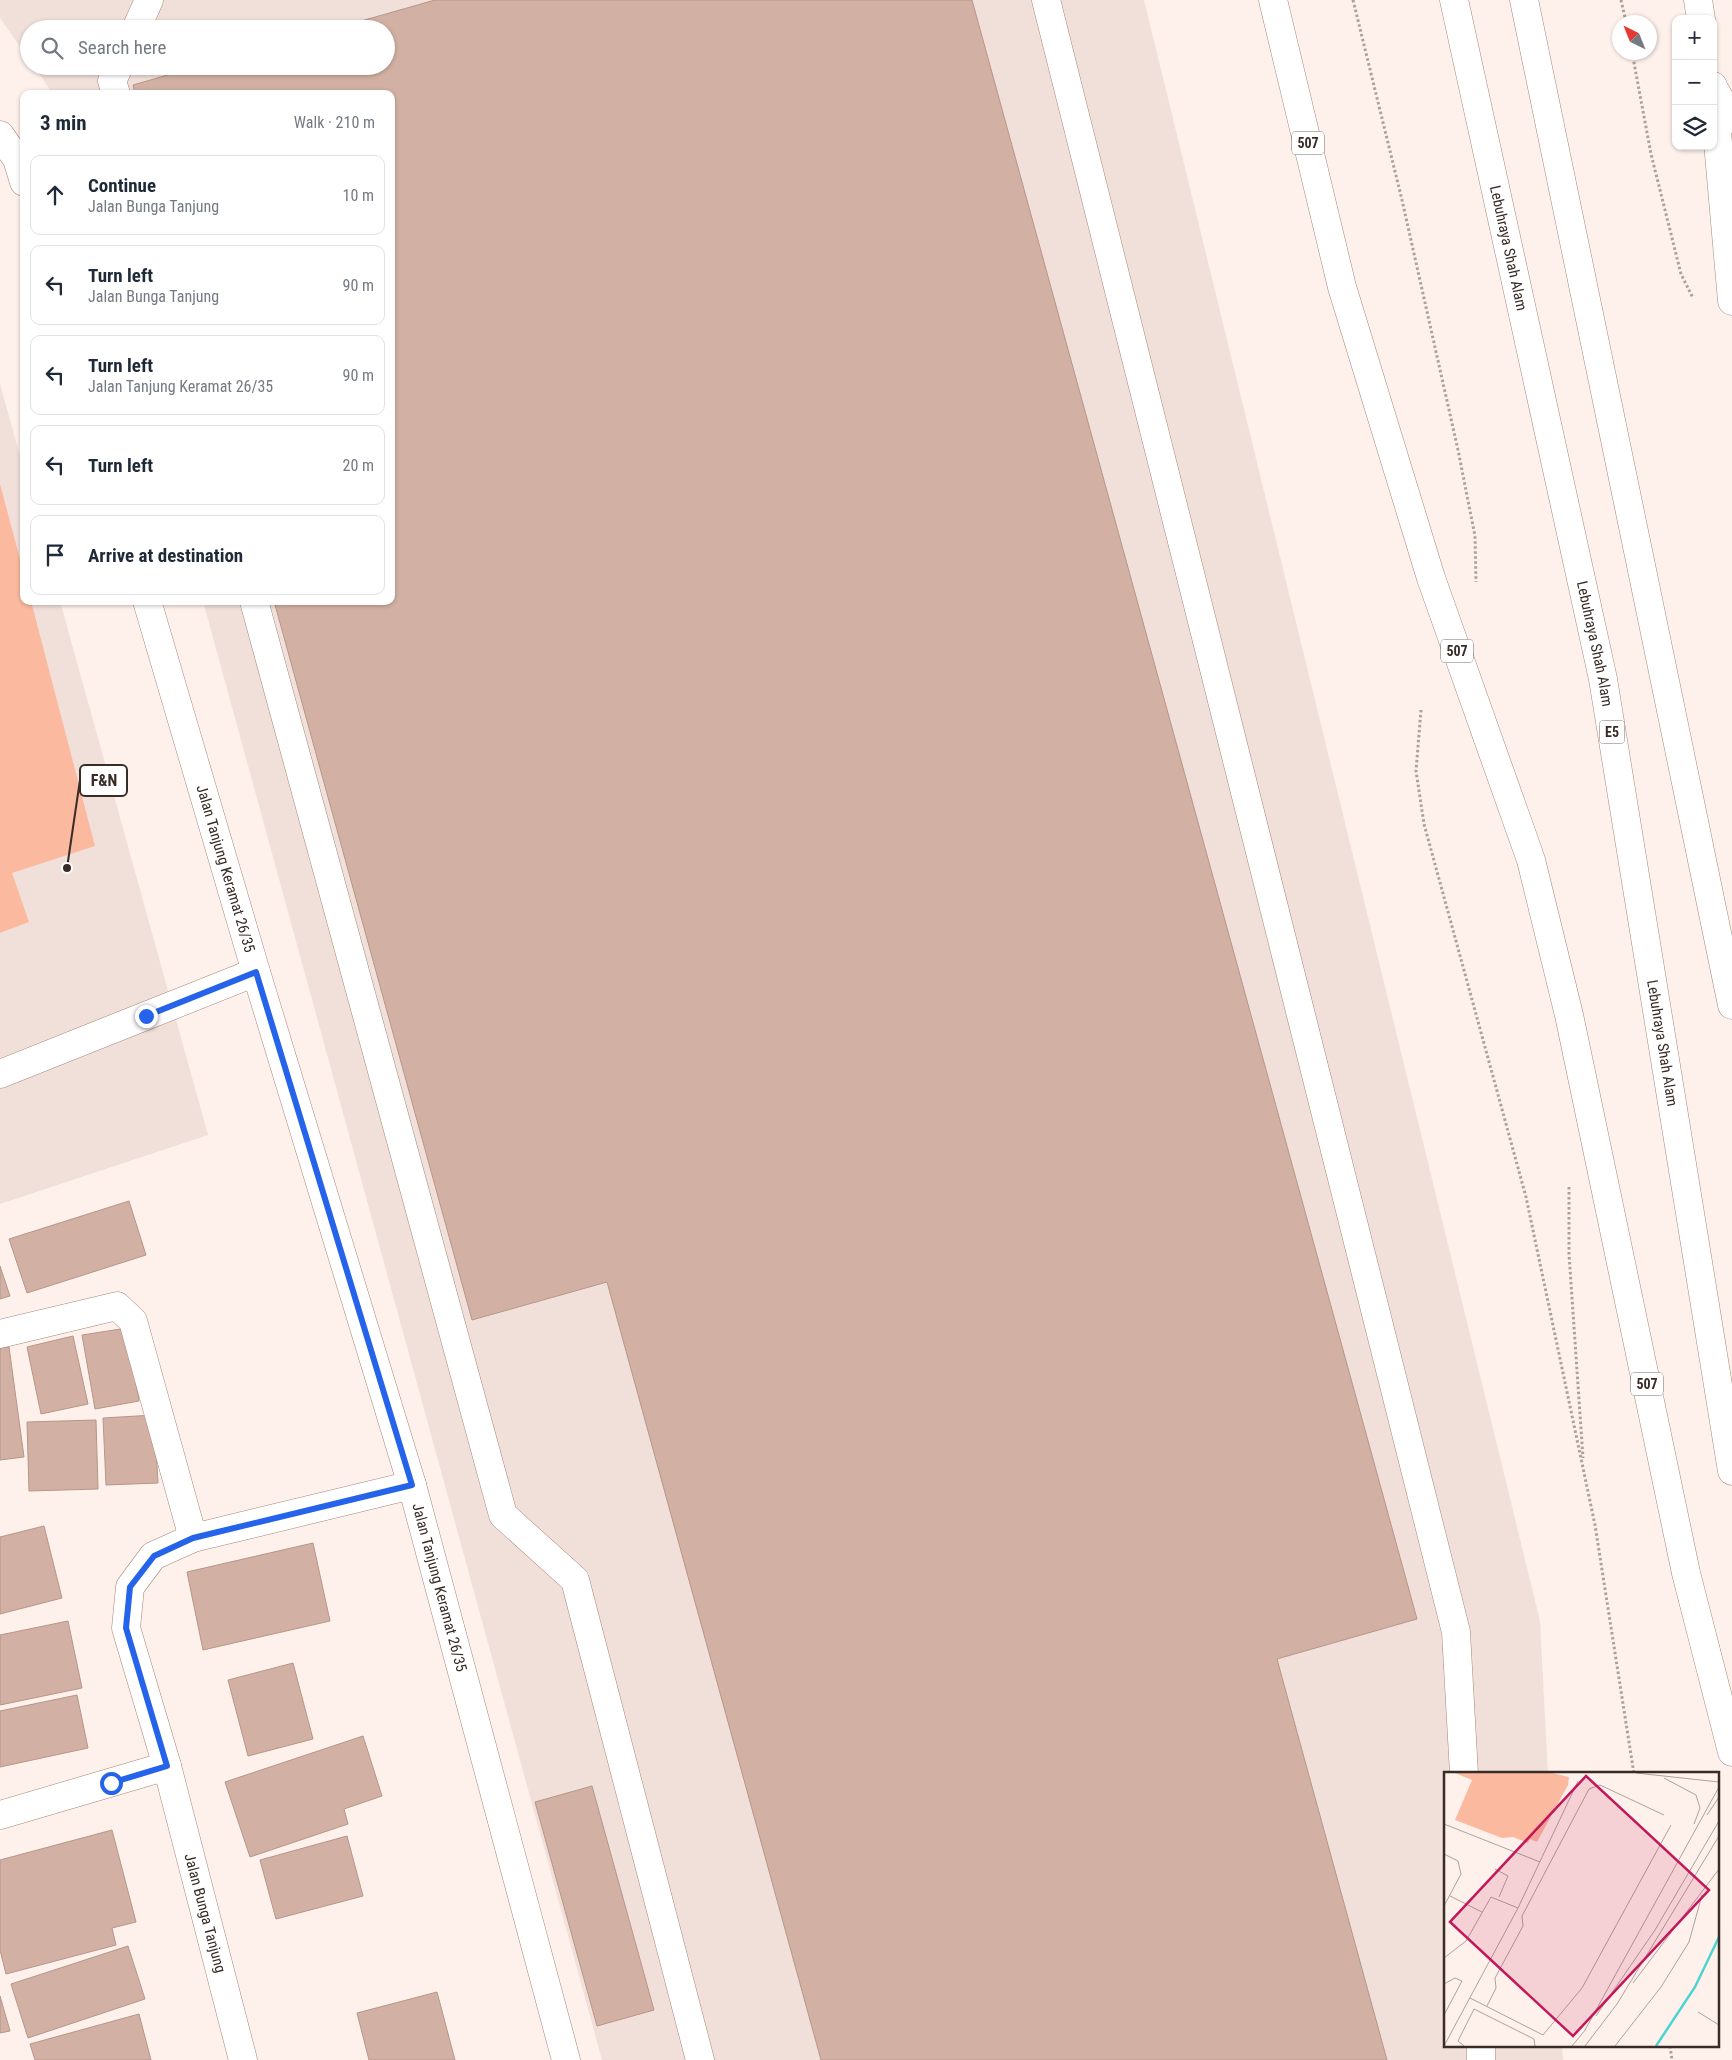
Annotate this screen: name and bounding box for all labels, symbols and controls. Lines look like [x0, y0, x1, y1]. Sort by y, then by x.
north arrow [1612, 15, 1657, 60]
map controls [1672, 15, 1717, 150]
button: + [1672, 15, 1717, 60]
search box [20, 20, 395, 75]
icon: search [38, 34, 66, 62]
text: Search here [78, 36, 166, 59]
button: − [1672, 60, 1717, 105]
button: layers [1672, 105, 1717, 150]
text: 3 min [40, 111, 87, 135]
text: Walk · 210 m [294, 113, 375, 132]
road number: 507 [1292, 132, 1324, 154]
text: Continue [88, 174, 156, 197]
icon: ahead [41, 181, 69, 209]
street label: Lebuhraya Shah Alam [1486, 184, 1531, 312]
text: 10 m [342, 186, 374, 205]
text: Jalan Bunga Tanjung [88, 197, 219, 216]
text: Turn left [88, 264, 153, 287]
icon: left [41, 271, 69, 299]
text: 90 m [342, 276, 374, 295]
text: Jalan Bunga Tanjung [88, 287, 219, 306]
text: Turn left [88, 354, 153, 377]
icon: left [41, 361, 69, 389]
text: 90 m [342, 366, 374, 385]
text: Jalan Tanjung Keramat 26/35 [88, 377, 273, 396]
icon: left [41, 451, 69, 479]
text: Turn left [88, 454, 153, 477]
text: 20 m [342, 456, 374, 475]
icon: arrive [41, 541, 69, 569]
text: Arrive at destination [88, 544, 243, 567]
street label: Lebuhraya Shah Alam [1573, 579, 1616, 708]
road number: 507 [1441, 640, 1473, 662]
road number: E5 [1600, 720, 1624, 744]
callout: F&N [80, 765, 127, 796]
text: F&N [91, 771, 117, 790]
street label: Jalan Tanjung Keramat 26/35 [193, 783, 259, 955]
street label: Lebuhraya Shah Alam [1643, 979, 1681, 1108]
route end [135, 1005, 158, 1028]
road number: 507 [1631, 1372, 1663, 1396]
street label: Jalan Tanjung Keramat 26/35 [408, 1501, 471, 1674]
route start [100, 1772, 123, 1795]
inset map [1444, 1772, 1720, 2048]
street label: Jalan Bunga Tanjung [180, 1851, 230, 1975]

